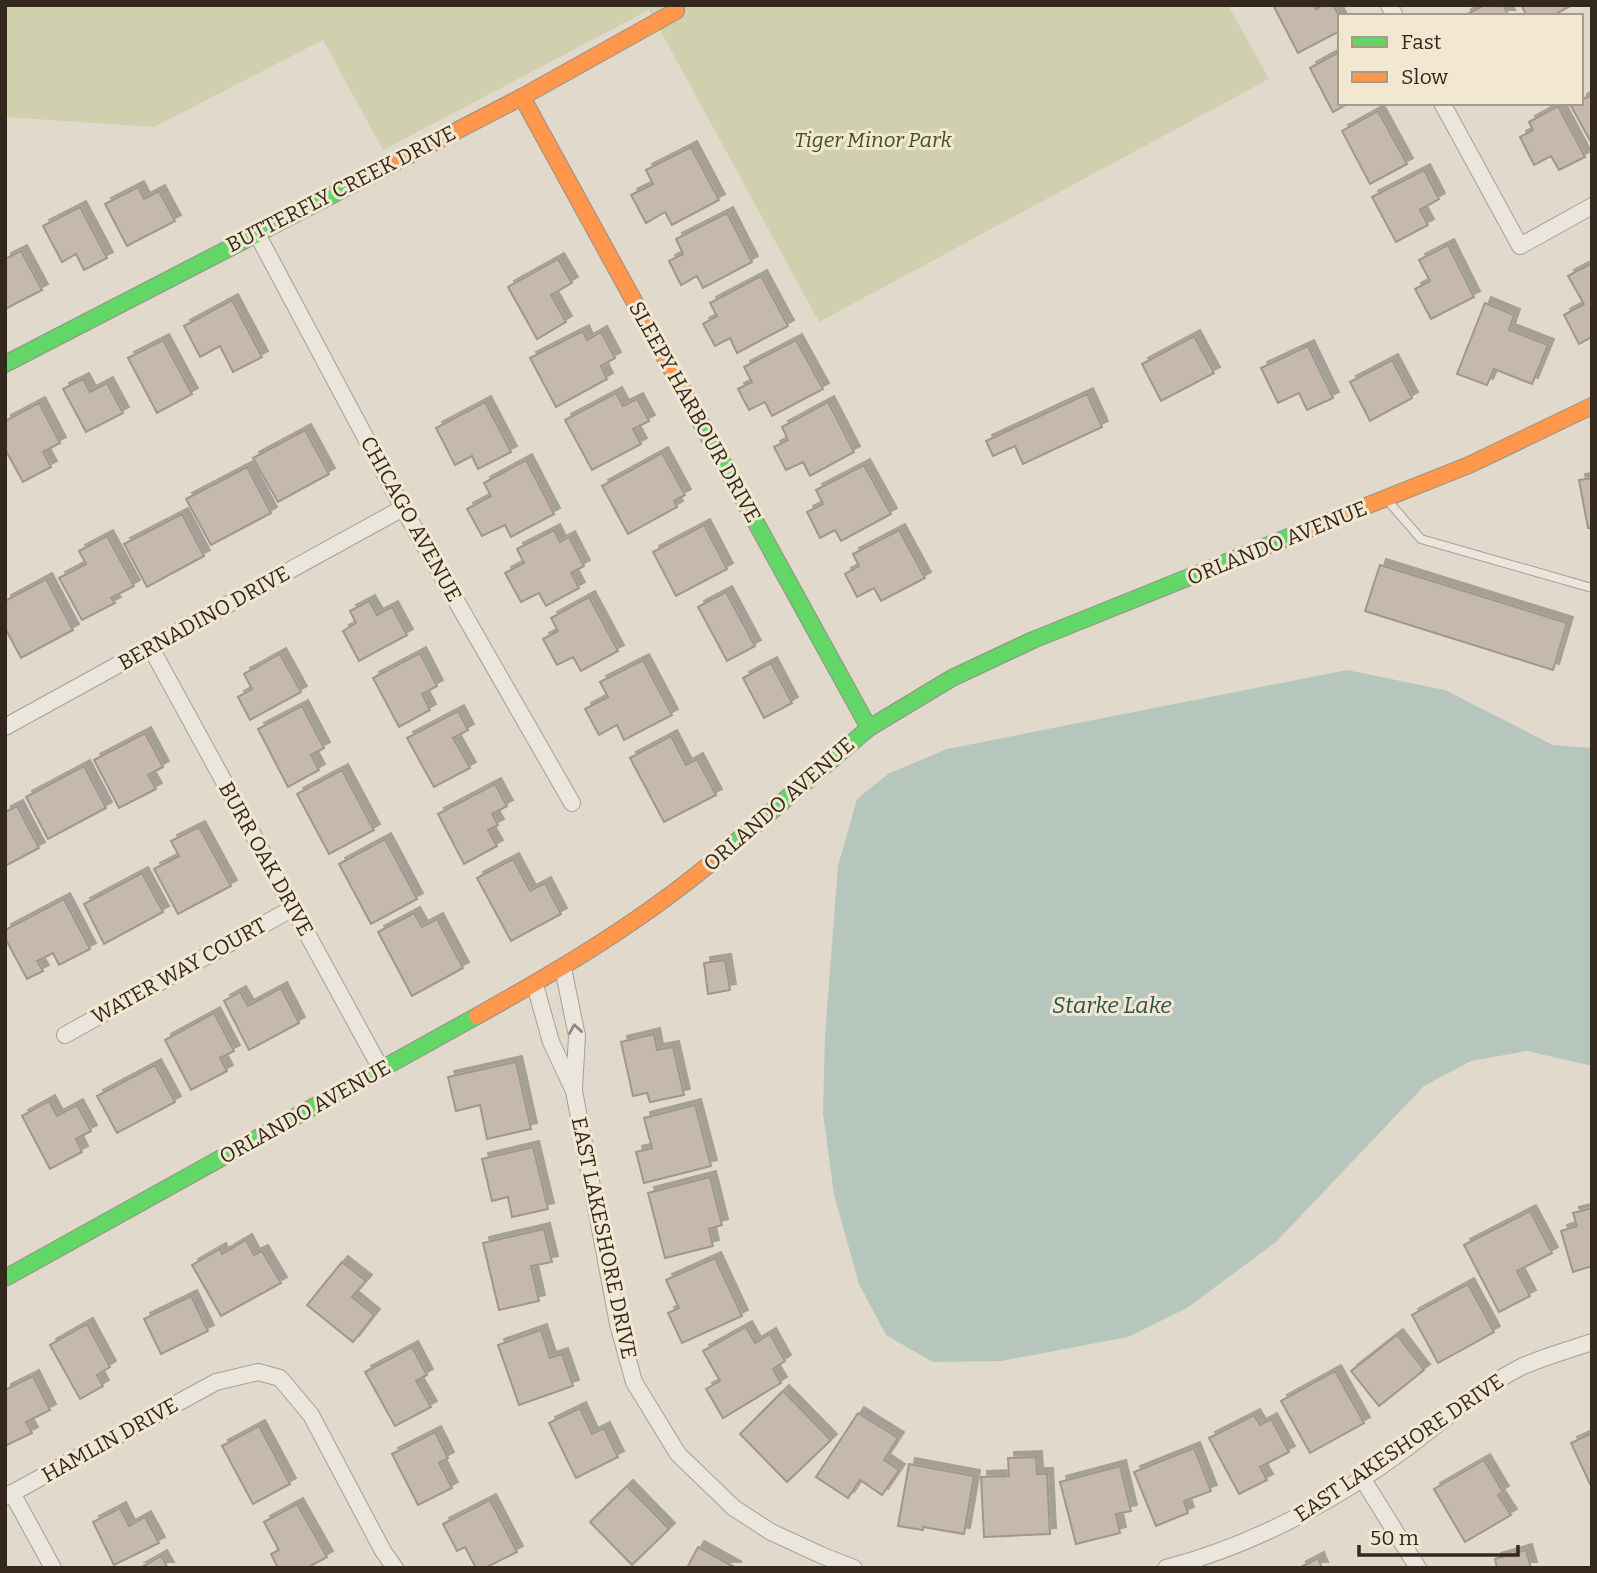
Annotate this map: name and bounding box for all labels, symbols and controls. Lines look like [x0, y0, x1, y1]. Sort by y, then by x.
legend [1338, 14, 1583, 105]
text: Fast [1401, 29, 1442, 55]
text: Slow [1401, 64, 1448, 90]
street label: BUTTERFLY CREEK DRIVE [222, 120, 460, 258]
park label: Tiger Minor Park [794, 127, 952, 153]
street label: SLEEPY HARBOUR DRIVE [623, 297, 767, 527]
street label: CHICAGO AVENUE [355, 432, 467, 606]
street label: ORLANDO AVENUE [1183, 495, 1371, 591]
street label: BERNADINO DRIVE [114, 560, 294, 676]
street label: ORLANDO AVENUE [698, 731, 860, 877]
street label: BURR OAK DRIVE [213, 777, 319, 941]
street label: WATER WAY COURT [87, 912, 271, 1030]
water label: Starke Lake [1052, 991, 1172, 1019]
one-way arrow [568, 1023, 583, 1035]
street label: ORLANDO AVENUE [215, 1054, 395, 1170]
street label: EAST LAKESHORE DRIVE [566, 1115, 642, 1361]
street label: EAST LAKESHORE DRIVE [1289, 1368, 1509, 1528]
street label: HAMLIN DRIVE [37, 1392, 183, 1488]
scale bar [1359, 1514, 1518, 1558]
text: 50 m [1370, 1525, 1419, 1551]

